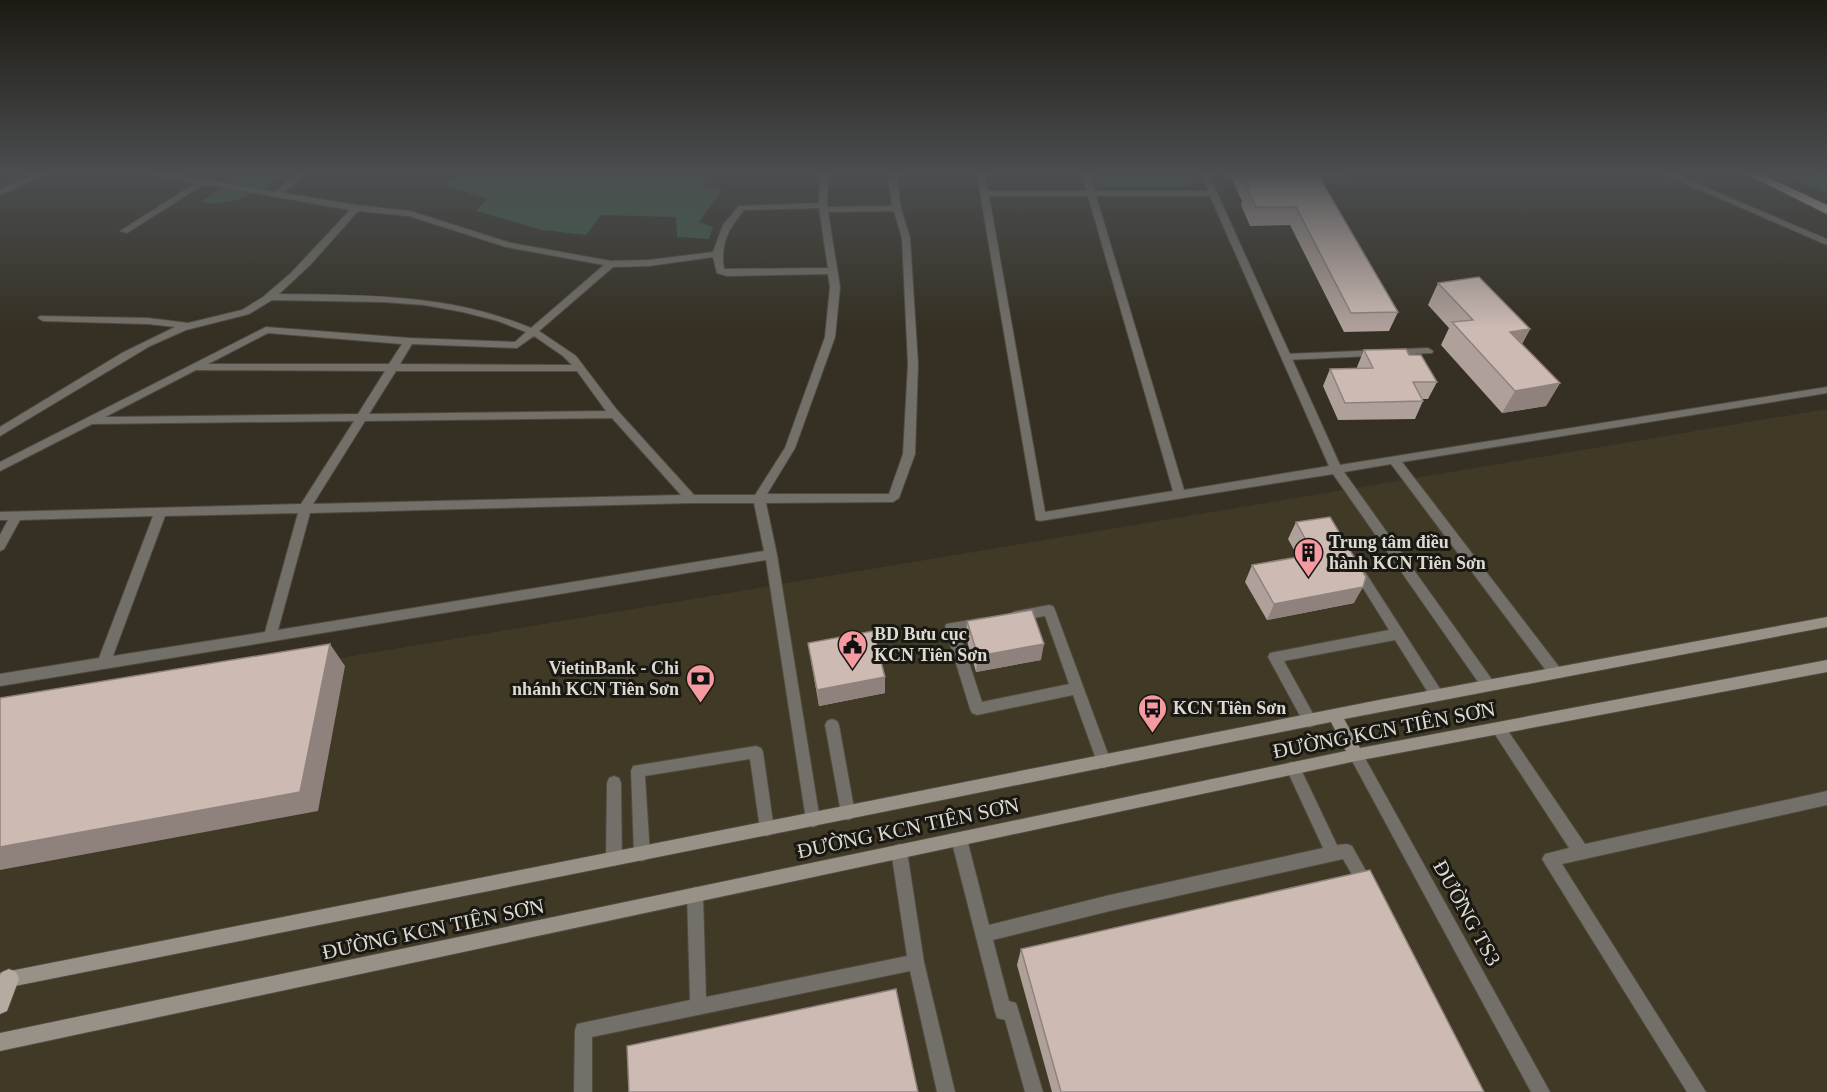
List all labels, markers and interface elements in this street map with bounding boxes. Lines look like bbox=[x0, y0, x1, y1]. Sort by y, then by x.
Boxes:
place label: Trung tâm điều hành KCN Tiên Sơn bbox=[1329, 532, 1486, 573]
building icon: Trung tâm điều hành KCN Tiên Sơn bbox=[1292, 536, 1324, 578]
place label: BD Bưu cục KCN Tiên Sơn bbox=[874, 624, 987, 665]
public building icon: BD Bưu cục KCN Tiên Sơn bbox=[837, 628, 869, 670]
place label: VietinBank - Chi nhánh KCN Tiên Sơn bbox=[512, 658, 679, 699]
bank icon: VietinBank - Chi nhánh KCN Tiên Sơn bbox=[684, 662, 716, 704]
bus stop icon: KCN Tiên Sơn bbox=[1136, 692, 1168, 734]
street label: ĐƯỜNG KCN TIÊN SƠN bbox=[1271, 697, 1497, 763]
place label: KCN Tiên Sơn bbox=[1173, 698, 1286, 718]
street label: ĐƯỜNG KCN TIÊN SƠN bbox=[795, 793, 1021, 863]
street label: ĐƯỜNG TS3 bbox=[1428, 856, 1506, 970]
street label: ĐƯỜNG KCN TIÊN SƠN bbox=[320, 894, 546, 964]

